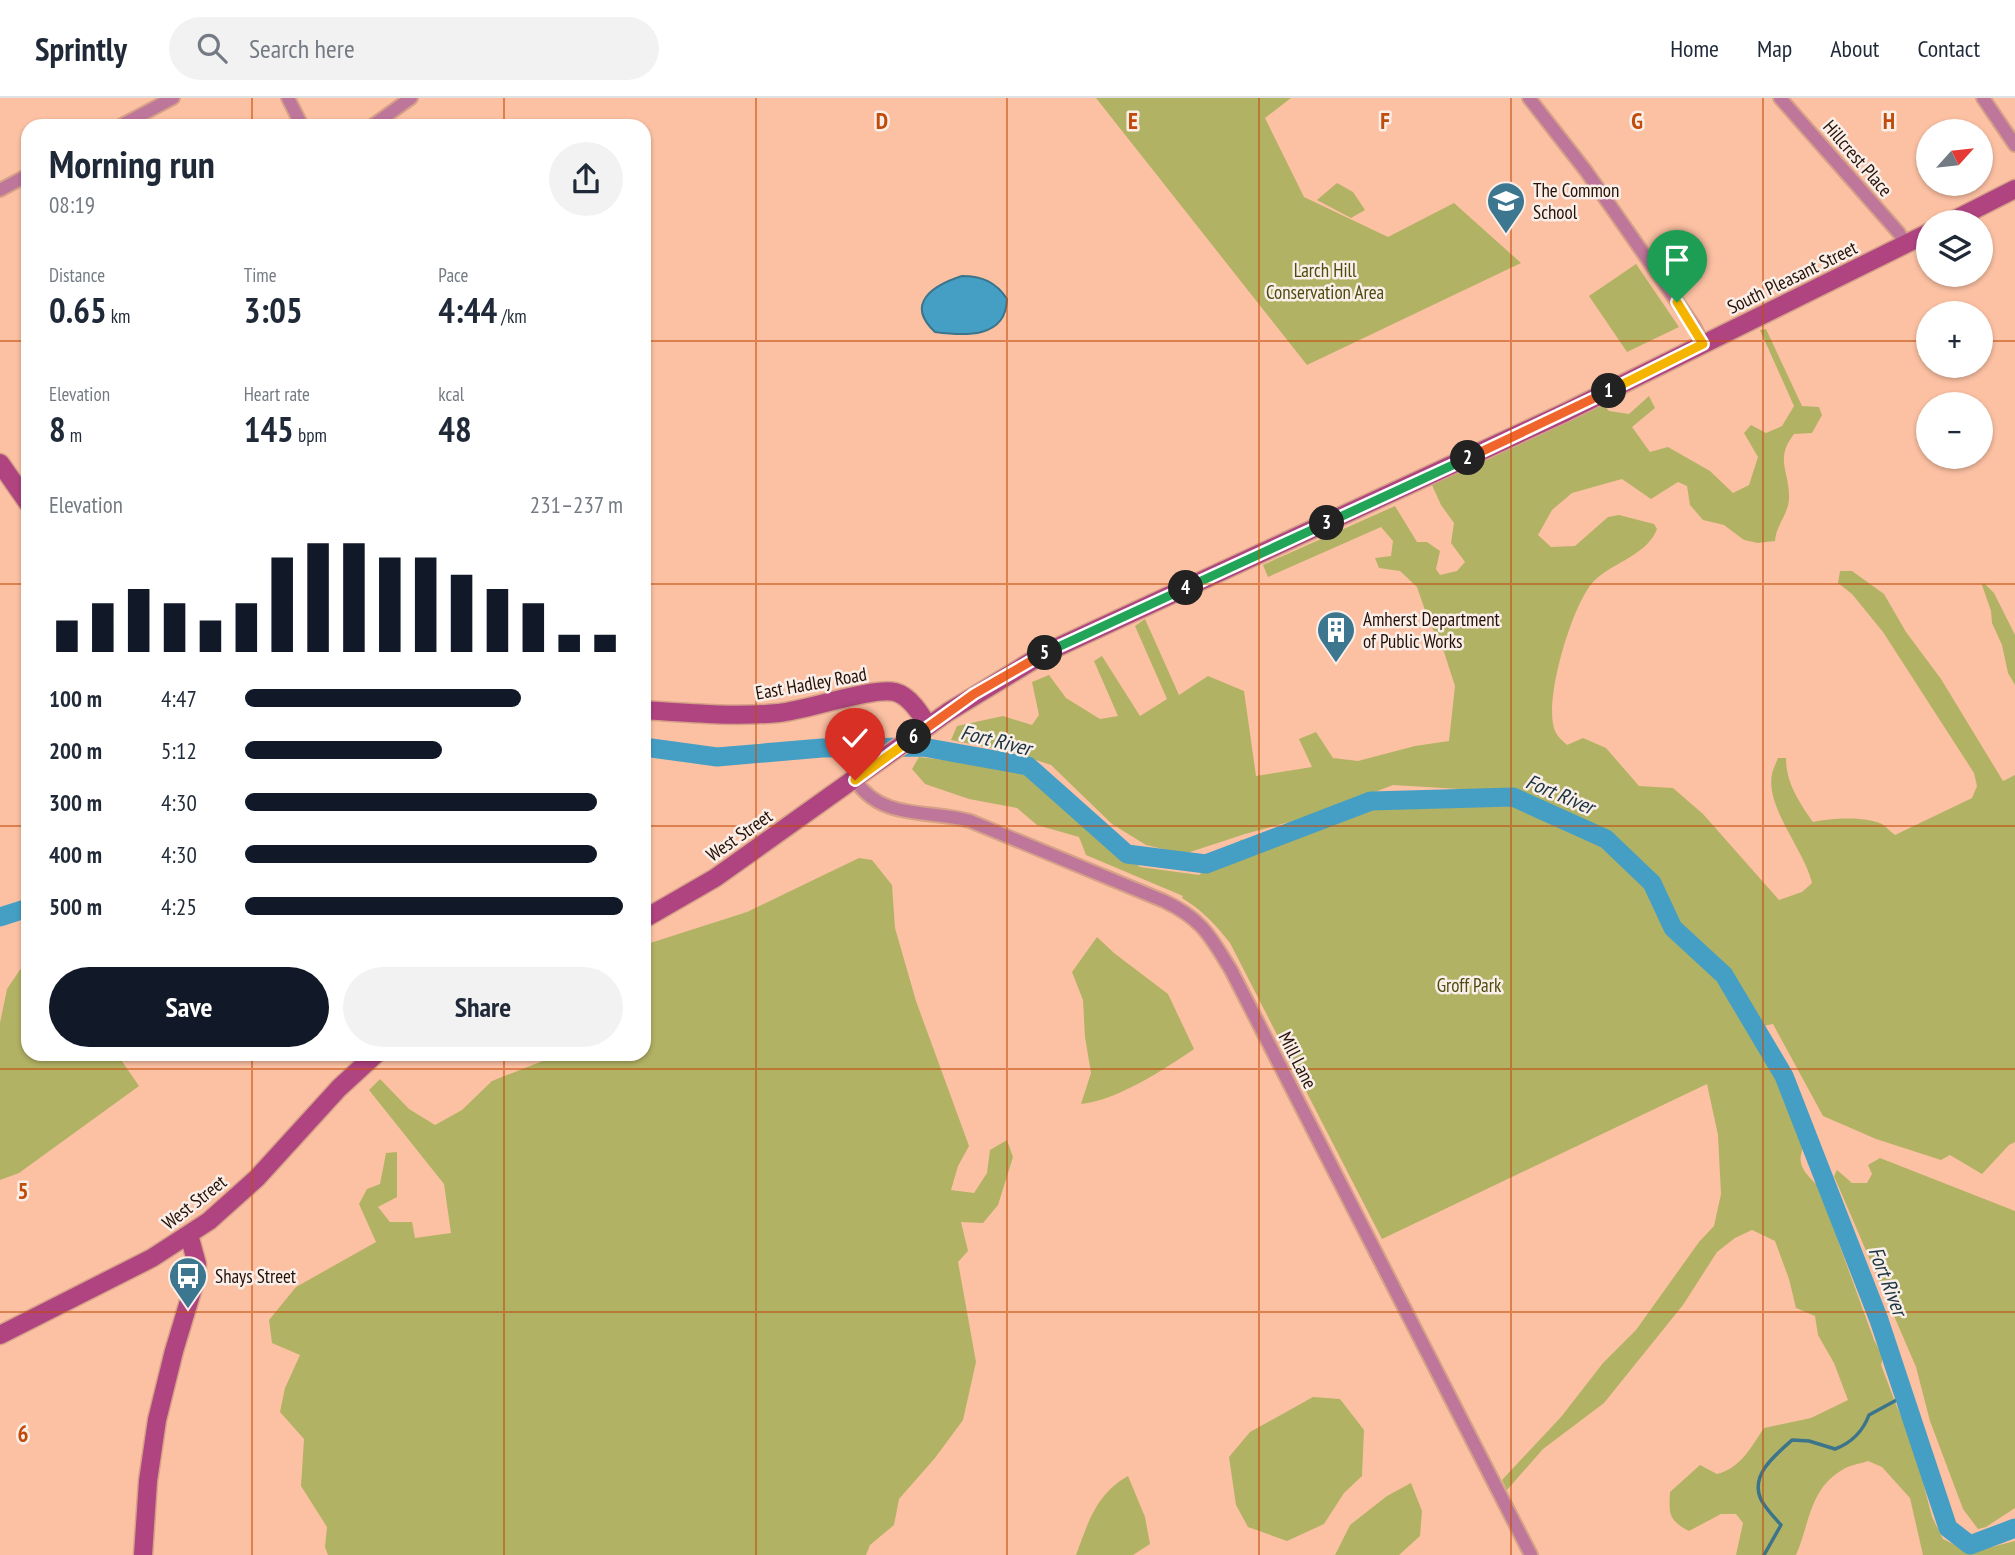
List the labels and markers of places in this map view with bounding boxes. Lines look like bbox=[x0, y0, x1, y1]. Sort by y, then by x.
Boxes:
place label: The Common School bbox=[1533, 178, 1619, 224]
school or university icon: The Common School bbox=[1485, 180, 1527, 235]
pin bbox=[1647, 230, 1707, 302]
pin: 1 bbox=[1592, 374, 1626, 408]
pin: 2 bbox=[1450, 440, 1486, 476]
pin: 3 bbox=[1310, 506, 1344, 540]
pin: 4 bbox=[1168, 570, 1204, 606]
place label: Amherst Department of Public Works bbox=[1363, 607, 1501, 653]
building icon: Amherst Department of Public Works bbox=[1315, 609, 1357, 664]
pin: 5 bbox=[1028, 636, 1062, 670]
pin bbox=[825, 708, 885, 780]
pin: 6 bbox=[897, 720, 932, 754]
bus stop icon: Shays Street bbox=[167, 1255, 209, 1310]
place label: Shays Street bbox=[215, 1264, 297, 1288]

